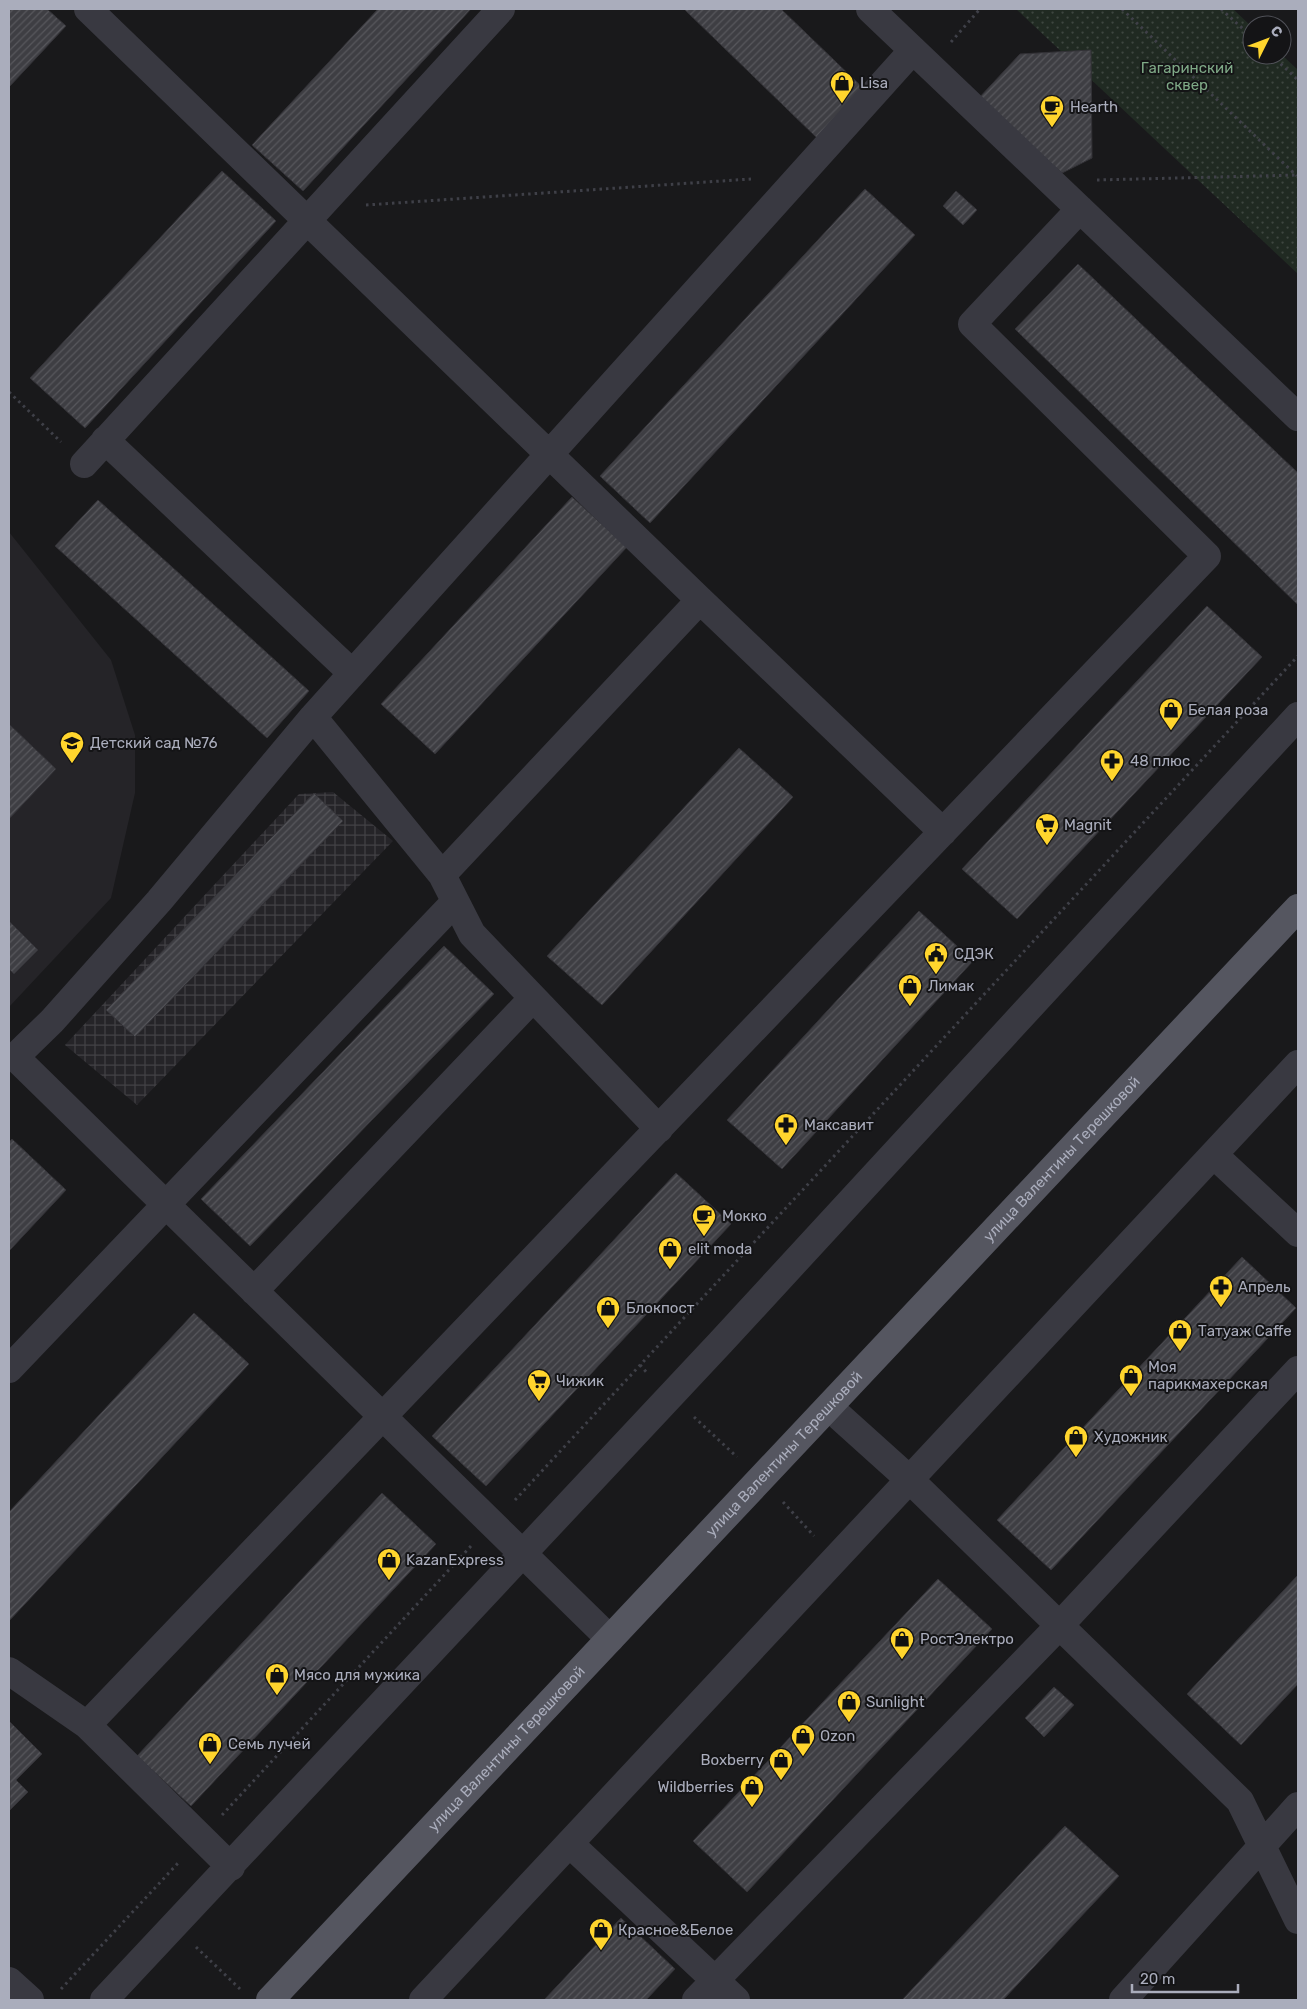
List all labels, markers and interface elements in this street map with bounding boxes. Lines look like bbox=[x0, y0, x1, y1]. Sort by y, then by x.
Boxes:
north arrow bbox=[1242, 15, 1292, 65]
text: С bbox=[1267, 22, 1286, 41]
park label: Гагаринский сквер bbox=[1141, 59, 1233, 94]
shop icon: Lisa bbox=[829, 70, 855, 104]
place label: Lisa bbox=[860, 74, 888, 92]
cafe icon: Hearth bbox=[1039, 94, 1065, 128]
place label: Hearth bbox=[1070, 98, 1118, 116]
shop icon: Белая роза bbox=[1158, 697, 1184, 731]
place label: Белая роза bbox=[1188, 701, 1268, 719]
school or university icon: Детский сад №76 bbox=[59, 730, 85, 764]
place label: Детский сад №76 bbox=[90, 734, 218, 752]
pharmacy icon: 48 плюс bbox=[1099, 748, 1125, 782]
place label: 48 плюс bbox=[1130, 752, 1190, 770]
supermarket icon: Magnit bbox=[1034, 812, 1060, 846]
place label: Magnit bbox=[1064, 816, 1112, 834]
public building icon: СДЭК bbox=[923, 941, 949, 975]
place label: СДЭК bbox=[954, 945, 994, 963]
shop icon: Лимак bbox=[897, 973, 923, 1007]
place label: Лимак bbox=[928, 977, 974, 995]
street label: улица Валентины Терешковой bbox=[980, 1073, 1144, 1245]
pharmacy icon: Максавит bbox=[773, 1112, 799, 1146]
place label: Максавит bbox=[804, 1116, 874, 1134]
cafe icon: Мокко bbox=[691, 1203, 717, 1237]
place label: Мокко bbox=[722, 1207, 767, 1225]
shop icon: elit moda bbox=[657, 1236, 683, 1270]
place label: elit moda bbox=[688, 1240, 752, 1258]
pharmacy icon: Апрель bbox=[1208, 1274, 1234, 1308]
place label: Апрель bbox=[1238, 1278, 1291, 1296]
shop icon: Блокпост bbox=[595, 1295, 621, 1329]
place label: Блокпост bbox=[626, 1299, 695, 1317]
shop icon: Татуаж Caffe bbox=[1167, 1318, 1193, 1352]
place label: Татуаж Caffe bbox=[1198, 1322, 1292, 1340]
place label: Моя парикмахерская bbox=[1148, 1358, 1268, 1393]
shop icon: Моя парикмахерская bbox=[1118, 1363, 1144, 1397]
street label: улица Валентины Терешковой bbox=[702, 1367, 866, 1540]
supermarket icon: Чижик bbox=[526, 1368, 552, 1402]
place label: Чижик bbox=[556, 1372, 604, 1390]
shop icon: Художник bbox=[1063, 1424, 1089, 1458]
place label: Художник bbox=[1094, 1428, 1168, 1446]
shop icon: KazanExpress bbox=[376, 1547, 402, 1581]
place label: KazanExpress bbox=[406, 1551, 504, 1569]
shop icon: РостЭлектро bbox=[889, 1626, 915, 1660]
place label: РостЭлектро bbox=[920, 1630, 1014, 1648]
shop icon: Мясо для мужика bbox=[264, 1662, 290, 1696]
street label: улица Валентины Терешковой bbox=[424, 1662, 589, 1835]
place label: Мясо для мужика bbox=[294, 1666, 420, 1684]
shop icon: Sunlight bbox=[836, 1689, 862, 1723]
place label: Sunlight bbox=[866, 1693, 925, 1711]
shop icon: Ozon bbox=[790, 1723, 816, 1757]
place label: Ozon bbox=[820, 1727, 855, 1745]
shop icon: Семь лучей bbox=[197, 1731, 223, 1765]
place label: Семь лучей bbox=[228, 1735, 311, 1753]
shop icon: Boxberry bbox=[768, 1747, 794, 1781]
place label: Boxberry bbox=[700, 1751, 764, 1769]
shop icon: Wildberries bbox=[739, 1774, 765, 1808]
place label: Wildberries bbox=[657, 1778, 734, 1796]
shop icon: Красное&Белое bbox=[588, 1917, 614, 1951]
place label: Красное&Белое bbox=[618, 1921, 733, 1939]
scale bar bbox=[1132, 1962, 1238, 1994]
text: 20 m bbox=[1140, 1970, 1175, 1988]

